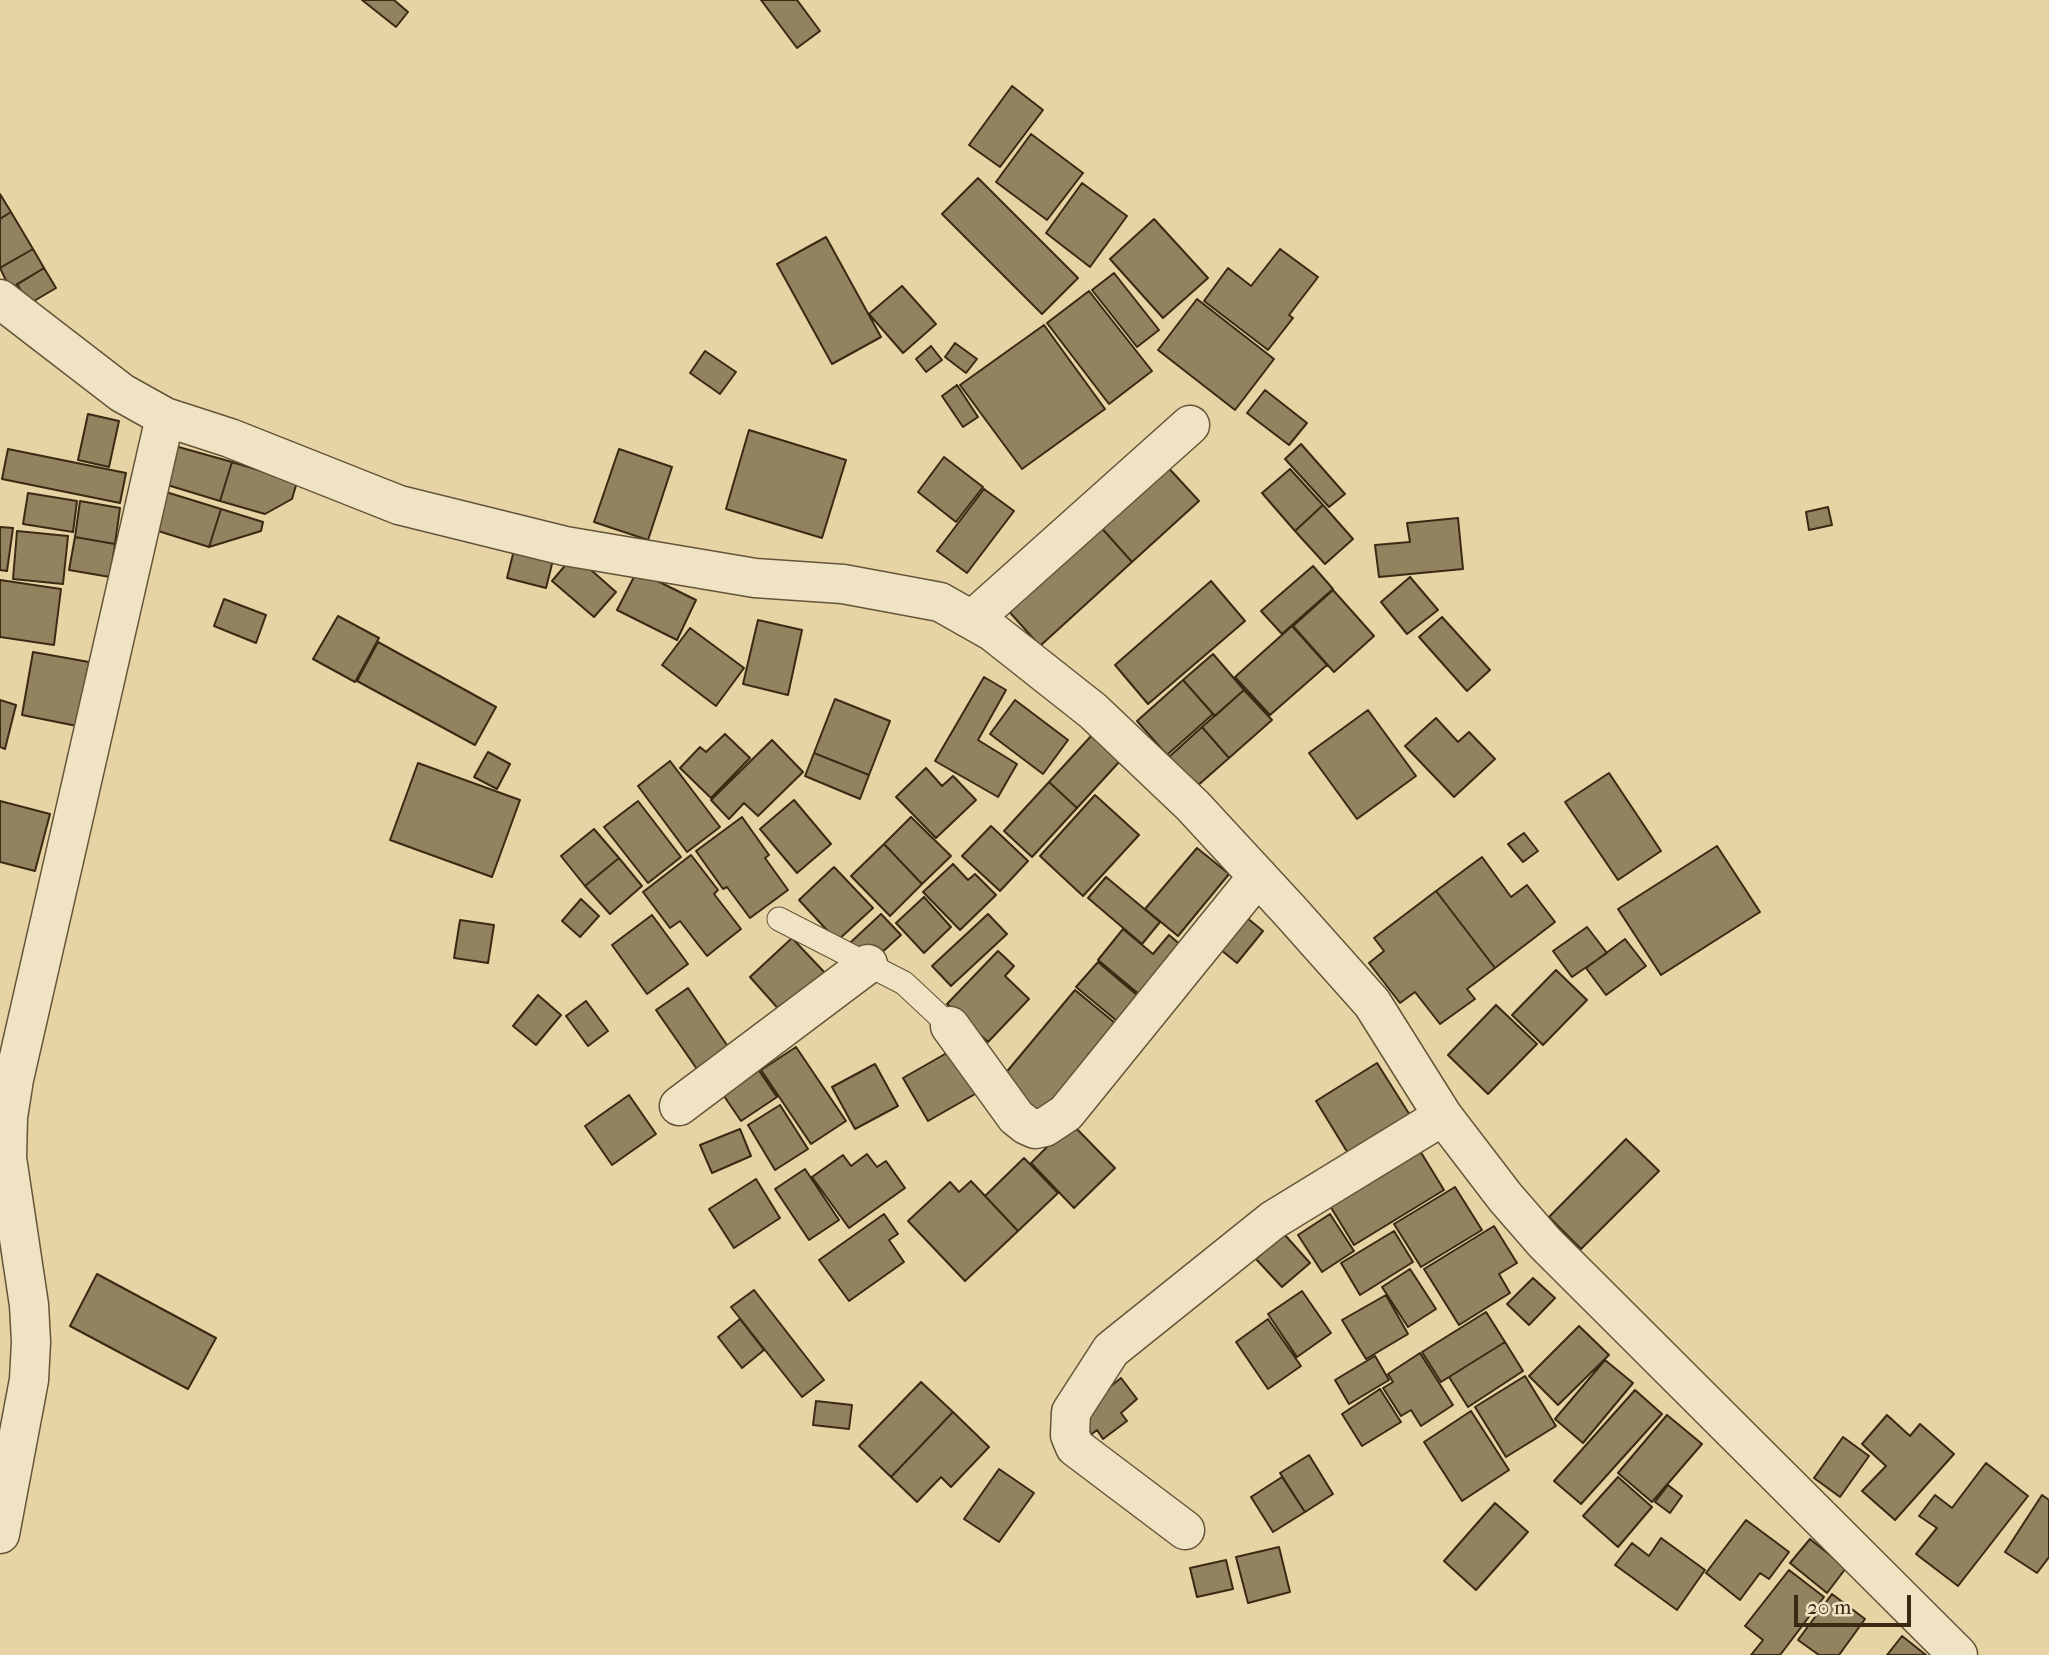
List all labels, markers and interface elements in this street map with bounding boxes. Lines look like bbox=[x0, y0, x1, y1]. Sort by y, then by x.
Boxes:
scale bar bbox=[1797, 1582, 1914, 1626]
text: 20 m bbox=[1807, 1595, 1851, 1619]

